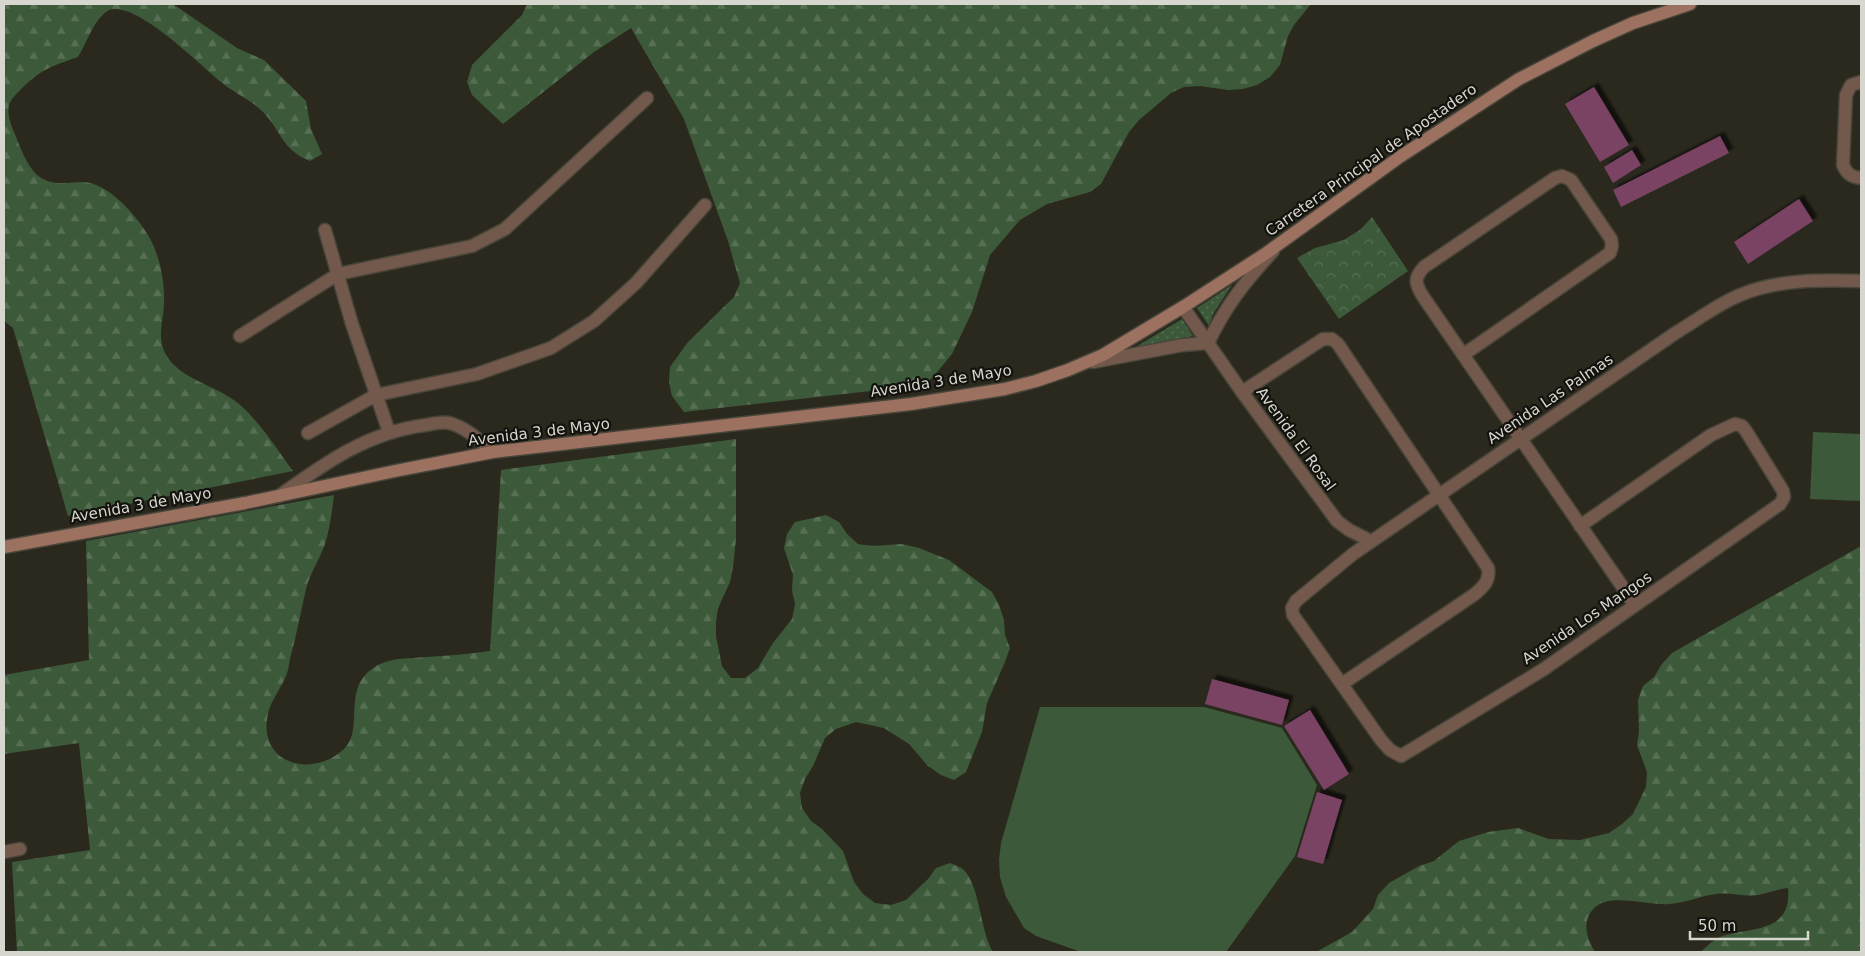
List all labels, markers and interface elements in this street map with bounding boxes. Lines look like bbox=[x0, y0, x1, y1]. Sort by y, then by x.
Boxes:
street label: Carretera Principal de Apostadero bbox=[1262, 80, 1480, 240]
street label: Avenida Las Palmas bbox=[1484, 350, 1617, 448]
street label: Avenida 3 de Mayo bbox=[869, 361, 1013, 401]
street label: Avenida El Rosal bbox=[1253, 384, 1339, 494]
street label: Avenida 3 de Mayo bbox=[467, 414, 611, 450]
street label: Avenida 3 de Mayo bbox=[69, 484, 213, 526]
street label: Avenida Los Mangos bbox=[1519, 568, 1655, 668]
scale bar bbox=[1690, 908, 1808, 940]
text: 50 m bbox=[1698, 917, 1736, 935]

